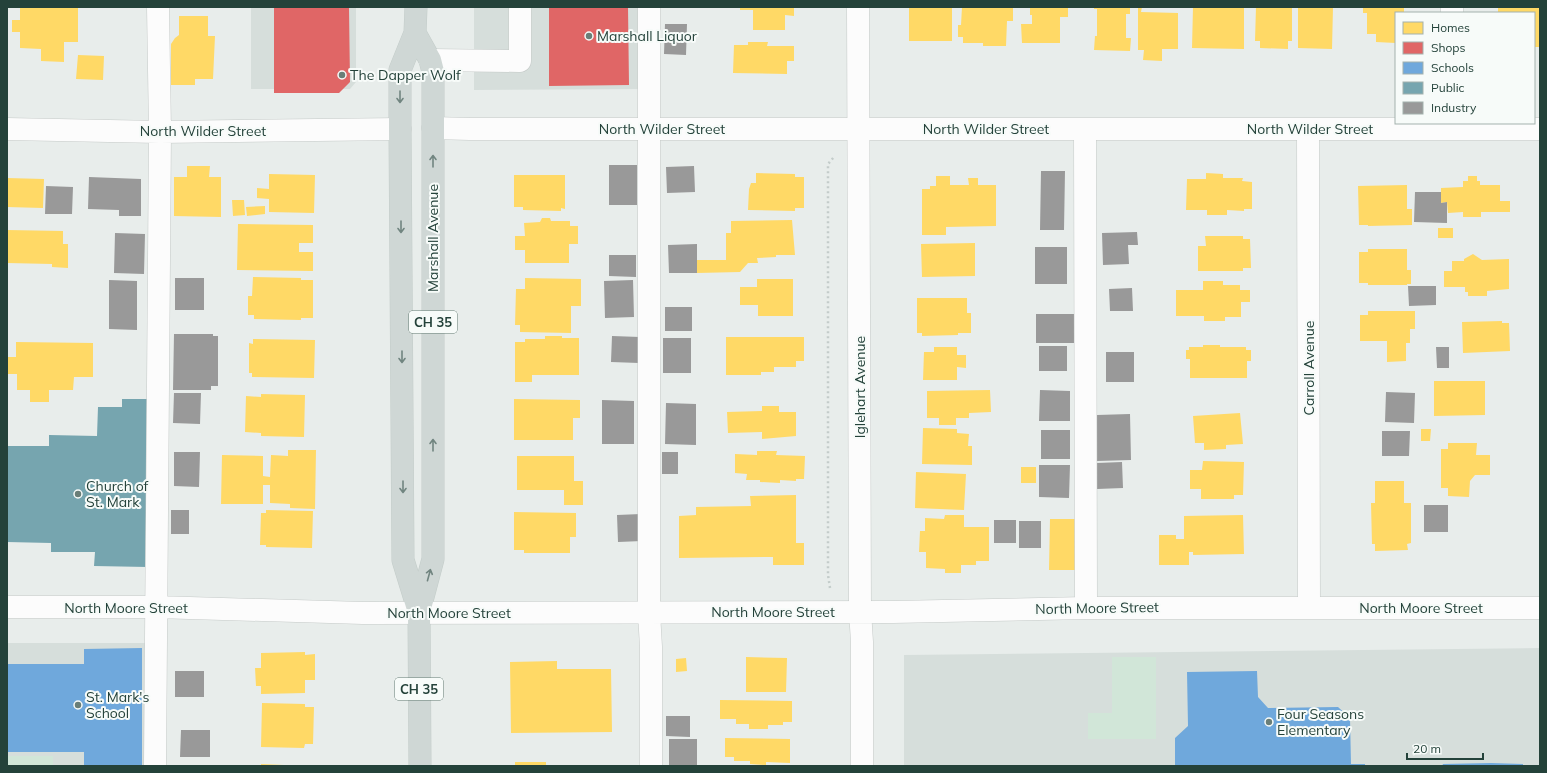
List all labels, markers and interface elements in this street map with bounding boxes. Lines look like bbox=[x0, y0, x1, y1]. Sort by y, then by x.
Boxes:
legend bbox=[1395, 12, 1535, 124]
text: Homes bbox=[1431, 20, 1470, 35]
place label: Marshall Liquor bbox=[597, 27, 698, 45]
marker: Marshall Liquor bbox=[584, 31, 594, 41]
text: Shops bbox=[1431, 40, 1466, 55]
text: Schools bbox=[1431, 60, 1474, 75]
place label: The Dapper Wolf bbox=[350, 66, 461, 84]
marker: The Dapper Wolf bbox=[337, 70, 347, 80]
text: Public bbox=[1431, 80, 1465, 95]
one-way arrow bbox=[396, 90, 404, 103]
text: Industry bbox=[1431, 100, 1477, 115]
street label: North Wilder Street bbox=[599, 120, 725, 138]
street label: North Wilder Street bbox=[923, 120, 1049, 138]
street label: North Wilder Street bbox=[1247, 120, 1373, 138]
street label: North Wilder Street bbox=[140, 122, 266, 140]
one-way arrow bbox=[429, 155, 437, 168]
street label: Marshall Avenue bbox=[424, 184, 442, 292]
one-way arrow bbox=[397, 220, 405, 233]
road number: CH 35 bbox=[409, 311, 457, 333]
street label: Carroll Avenue bbox=[1300, 321, 1318, 415]
street label: Iglehart Avenue bbox=[851, 336, 869, 438]
one-way arrow bbox=[398, 350, 406, 363]
one-way arrow bbox=[429, 439, 437, 452]
place label: Church of St. Mark bbox=[86, 477, 149, 511]
one-way arrow bbox=[399, 480, 407, 493]
marker: Church of St. Mark bbox=[73, 489, 83, 499]
one-way arrow bbox=[426, 568, 433, 581]
street label: North Moore Street bbox=[1035, 598, 1159, 618]
street label: North Moore Street bbox=[64, 599, 188, 617]
street label: North Moore Street bbox=[1359, 599, 1483, 617]
street label: North Moore Street bbox=[711, 603, 835, 621]
street label: North Moore Street bbox=[387, 604, 511, 622]
road number: CH 35 bbox=[395, 678, 443, 700]
place label: St. Mark's School bbox=[86, 688, 149, 722]
marker: St. Mark's School bbox=[73, 700, 83, 710]
place label: Four Seasons Elementary bbox=[1277, 705, 1364, 739]
marker: Four Seasons Elementary bbox=[1264, 717, 1274, 727]
scale bar bbox=[1407, 735, 1483, 761]
text: 20 m bbox=[1413, 741, 1441, 756]

